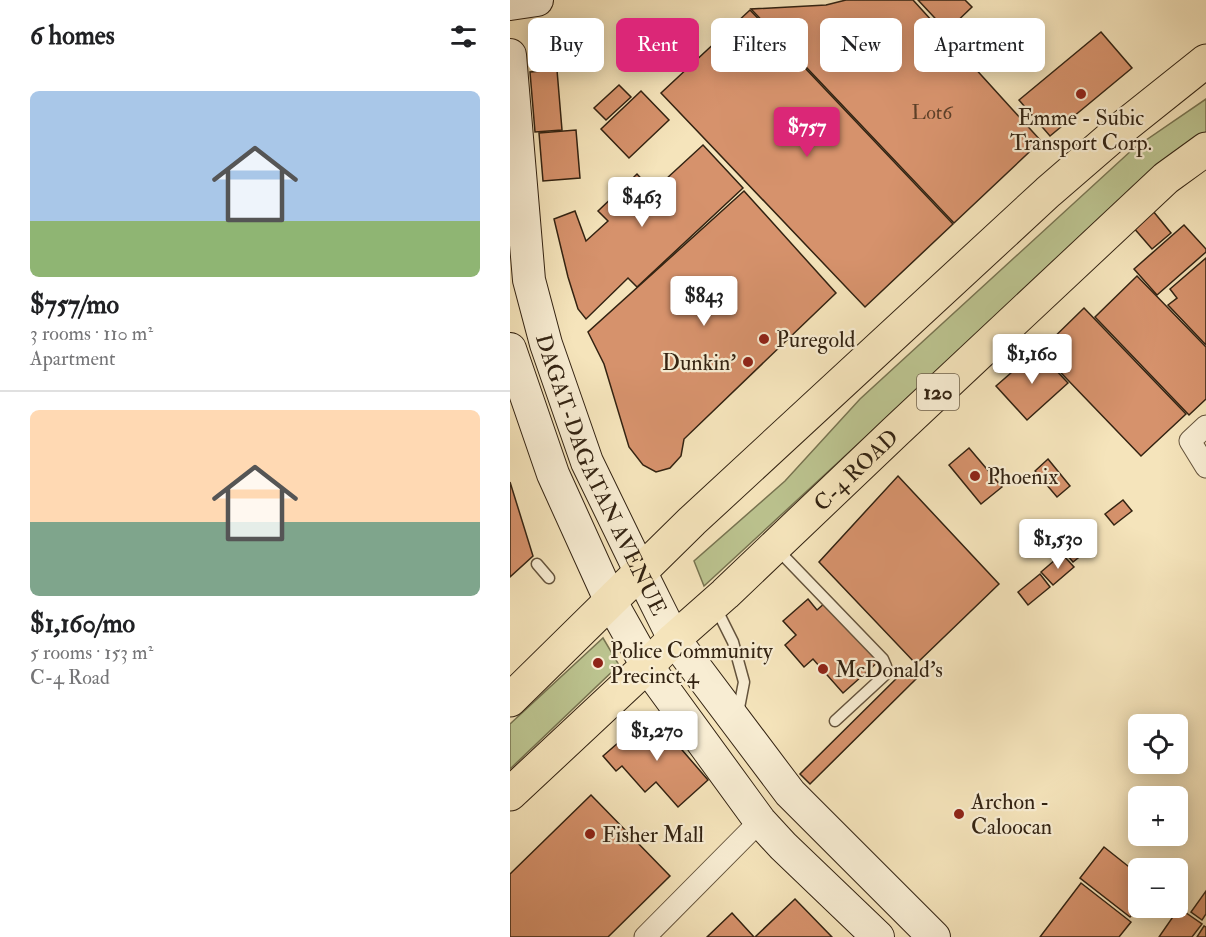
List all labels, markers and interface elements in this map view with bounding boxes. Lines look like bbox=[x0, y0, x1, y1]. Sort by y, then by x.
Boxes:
chip: Buy bbox=[528, 18, 604, 72]
chip: Rent bbox=[616, 18, 699, 72]
chip: Filters bbox=[711, 18, 808, 72]
chip: New bbox=[820, 18, 902, 72]
chip: Apartment bbox=[914, 18, 1045, 72]
text: 6 homes bbox=[30, 20, 115, 52]
icon: filters bbox=[447, 20, 480, 53]
marker: Emme - Subic Transport Corp. bbox=[1074, 87, 1088, 101]
house number: Lot6 bbox=[912, 100, 953, 125]
place label: Emme - Subic Transport Corp. bbox=[1010, 104, 1152, 158]
pin: $757 bbox=[771, 107, 843, 158]
text: $757 bbox=[788, 114, 826, 139]
icon: home bbox=[201, 130, 309, 238]
pin: $463 bbox=[606, 177, 678, 228]
text: $463 bbox=[622, 184, 662, 209]
pin: $843 bbox=[668, 276, 740, 327]
text: $843 bbox=[684, 283, 724, 308]
text: $757/mo bbox=[30, 289, 119, 321]
text: 3 rooms · 110 m² bbox=[30, 321, 153, 346]
place label: Puregold bbox=[776, 326, 855, 354]
street label: DAGAT-DAGATAN AVENUE bbox=[529, 331, 673, 621]
marker: Puregold bbox=[757, 332, 771, 346]
pin: $1,160 bbox=[983, 334, 1081, 385]
text: $1,160 bbox=[1007, 341, 1057, 366]
text: Apartment bbox=[30, 346, 115, 371]
place label: Dunkin' bbox=[662, 349, 736, 377]
marker: Dunkin' bbox=[741, 355, 755, 369]
road number: 120 bbox=[917, 374, 959, 410]
street label: C-4 ROAD bbox=[808, 423, 905, 517]
icon: home bbox=[201, 449, 309, 557]
place label: Phoenix bbox=[987, 463, 1058, 491]
marker: Phoenix bbox=[968, 469, 982, 483]
pin: $1,530 bbox=[1009, 519, 1107, 570]
text: $1,530 bbox=[1033, 526, 1083, 551]
text: $1,160/mo bbox=[30, 608, 135, 640]
place label: Police Community Precinct 4 bbox=[610, 637, 773, 690]
text: 5 rooms · 153 m² bbox=[30, 640, 153, 665]
marker: Police Community Precinct 4 bbox=[591, 656, 605, 670]
place label: McDonald's bbox=[835, 656, 943, 684]
marker: McDonald's bbox=[816, 662, 830, 676]
text: C-4 Road bbox=[30, 665, 110, 690]
pin: $1,270 bbox=[608, 711, 706, 762]
map controls bbox=[1128, 714, 1188, 918]
button: locate bbox=[1128, 714, 1188, 774]
text: $1,270 bbox=[631, 718, 683, 743]
button: + bbox=[1128, 786, 1188, 846]
place label: Archon - Caloocan bbox=[970, 788, 1052, 841]
marker: Archon - Caloocan bbox=[952, 807, 966, 821]
place label: Fisher Mall bbox=[602, 821, 704, 849]
marker: Fisher Mall bbox=[583, 827, 597, 841]
button: − bbox=[1128, 858, 1188, 918]

